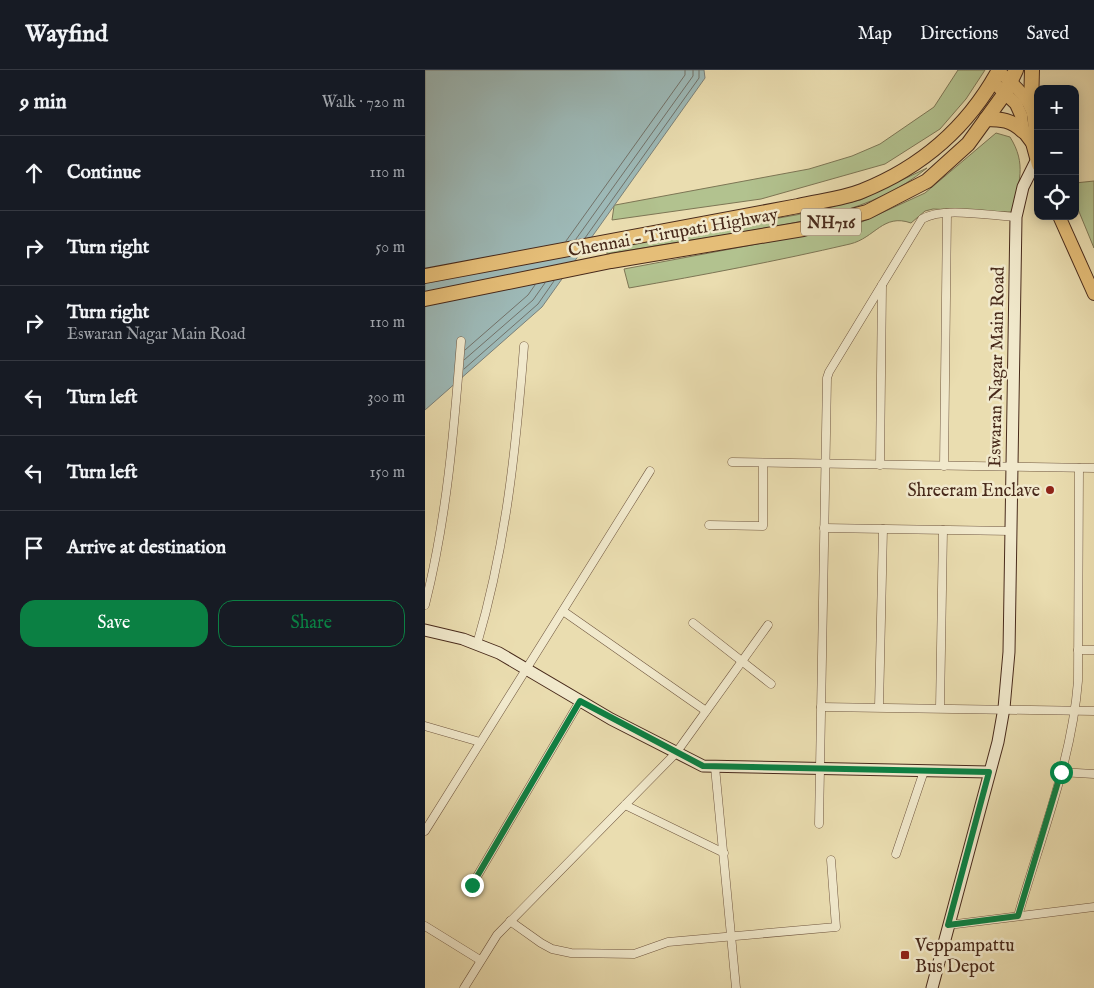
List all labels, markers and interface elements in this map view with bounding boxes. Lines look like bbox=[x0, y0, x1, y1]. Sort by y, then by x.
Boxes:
text: Wayfind bbox=[25, 19, 108, 50]
text: Map bbox=[858, 23, 892, 46]
text: Directions bbox=[920, 23, 998, 46]
text: Saved bbox=[1026, 23, 1069, 46]
map controls bbox=[1034, 85, 1079, 220]
button: + bbox=[1034, 85, 1079, 130]
text: 9 min bbox=[20, 89, 67, 116]
text: Walk · 720 m bbox=[322, 93, 405, 113]
button: − bbox=[1034, 130, 1079, 175]
icon: ahead bbox=[20, 159, 48, 187]
text: Continue bbox=[67, 161, 141, 185]
text: 110 m bbox=[369, 163, 405, 183]
button: locate bbox=[1034, 175, 1079, 220]
street label: Chennai - Tirupati Highway bbox=[567, 204, 780, 263]
road number: NH716 bbox=[801, 208, 861, 236]
icon: right bbox=[20, 234, 48, 262]
text: Turn right bbox=[67, 236, 149, 260]
text: 50 m bbox=[376, 238, 405, 258]
street label: Eswaran Nagar Main Road bbox=[984, 266, 1011, 468]
text: Turn right bbox=[67, 301, 149, 325]
icon: right bbox=[20, 309, 48, 337]
text: 110 m bbox=[369, 313, 405, 333]
text: Eswaran Nagar Main Road bbox=[67, 325, 246, 345]
icon: left bbox=[20, 384, 48, 412]
text: Turn left bbox=[67, 386, 138, 410]
text: 300 m bbox=[367, 388, 405, 408]
icon: left bbox=[20, 459, 48, 487]
text: Turn left bbox=[67, 461, 138, 485]
text: 150 m bbox=[370, 463, 405, 483]
place label: Shreeram Enclave bbox=[907, 480, 1040, 503]
marker: Shreeram Enclave bbox=[1044, 484, 1056, 496]
icon: arrive bbox=[20, 534, 48, 562]
text: Arrive at destination bbox=[67, 536, 226, 560]
button: Save bbox=[20, 600, 208, 647]
button: Share bbox=[218, 600, 405, 647]
route start bbox=[1050, 761, 1073, 784]
route end bbox=[461, 874, 484, 897]
place label: Veppampattu Bus Depot bbox=[914, 935, 1015, 979]
marker: Veppampattu Bus Depot bbox=[899, 949, 911, 961]

